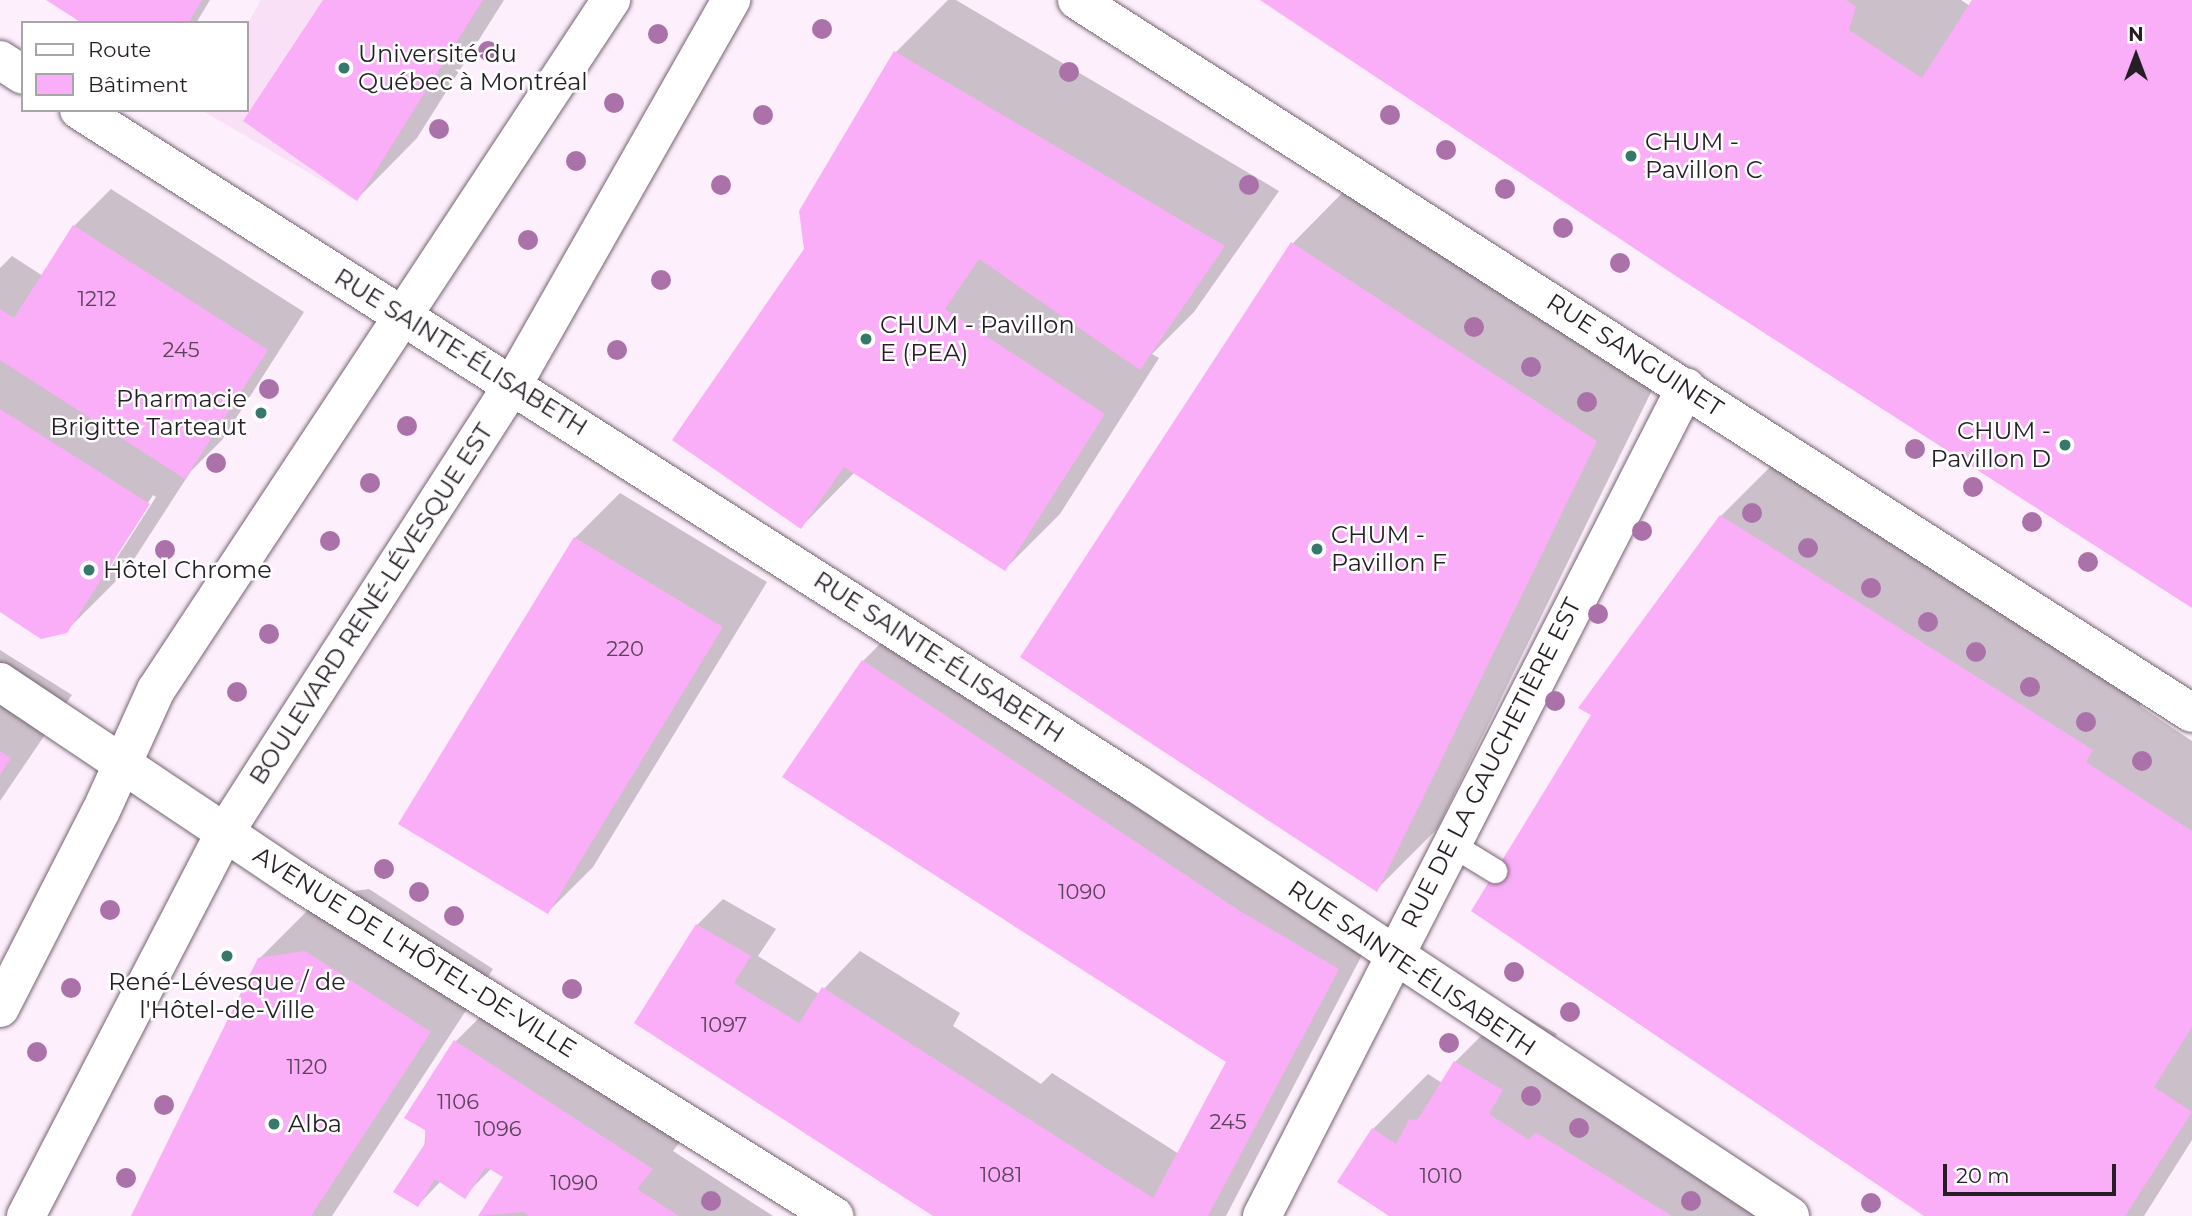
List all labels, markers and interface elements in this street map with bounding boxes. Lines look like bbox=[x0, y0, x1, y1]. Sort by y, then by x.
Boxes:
legend bbox=[21, 21, 248, 112]
north arrow bbox=[2101, 21, 2171, 91]
text: N bbox=[2128, 23, 2144, 46]
text: Route bbox=[88, 37, 151, 62]
place label: Université du Québec à Montréal bbox=[358, 40, 588, 96]
marker: Université du Québec à Montréal bbox=[336, 60, 352, 76]
text: Bâtiment bbox=[88, 72, 188, 97]
place label: CHUM - Pavillon C bbox=[1645, 128, 1763, 184]
marker: CHUM - Pavillon C bbox=[1623, 148, 1639, 164]
street label: RUE SAINTE-ÉLISABETH bbox=[329, 262, 593, 442]
house number: 1212 bbox=[77, 286, 117, 312]
street label: RUE SANGUINET bbox=[1541, 287, 1729, 423]
place label: CHUM - Pavillon E (PEA) bbox=[880, 311, 1075, 367]
marker: CHUM - Pavillon E (PEA) bbox=[858, 331, 874, 347]
house number: 245 bbox=[162, 337, 200, 363]
place label: Pharmacie Brigitte Tarteaut bbox=[50, 385, 247, 441]
marker: Pharmacie Brigitte Tarteaut bbox=[253, 405, 269, 421]
place label: CHUM - Pavillon D bbox=[1930, 417, 2051, 473]
street label: BOULEVARD RENÉ-LÉVESQUE EST bbox=[243, 418, 499, 790]
marker: CHUM - Pavillon D bbox=[2057, 437, 2073, 453]
place label: CHUM - Pavillon F bbox=[1331, 521, 1447, 577]
marker: CHUM - Pavillon F bbox=[1309, 541, 1325, 557]
place label: Hôtel Chrome bbox=[103, 556, 272, 584]
marker: Hôtel Chrome bbox=[81, 562, 97, 578]
street label: RUE SAINTE-ÉLISABETH bbox=[808, 565, 1070, 749]
street label: RUE DE LA GAUCHETIÈRE EST bbox=[1395, 593, 1587, 933]
house number: 220 bbox=[606, 636, 644, 662]
street label: AVENUE DE L'HÔTEL-DE-VILLE bbox=[248, 840, 582, 1064]
street label: RUE SAINTE-ÉLISABETH bbox=[1283, 874, 1541, 1062]
house number: 1090 bbox=[1058, 879, 1106, 905]
marker: René-Lévesque / de l'Hôtel-de-Ville bbox=[219, 948, 235, 964]
place label: René-Lévesque / de l'Hôtel-de-Ville bbox=[108, 968, 346, 1024]
house number: 1097 bbox=[701, 1012, 747, 1038]
house number: 1120 bbox=[287, 1054, 327, 1080]
house number: 1106 bbox=[437, 1089, 479, 1115]
house number: 245 bbox=[1209, 1109, 1247, 1135]
place label: Alba bbox=[288, 1110, 342, 1138]
marker: Alba bbox=[266, 1116, 282, 1132]
house number: 1096 bbox=[474, 1116, 522, 1142]
scale bar bbox=[1947, 1150, 2120, 1194]
house number: 1081 bbox=[980, 1162, 1022, 1188]
house number: 1010 bbox=[1420, 1163, 1462, 1189]
text: 20 m bbox=[1956, 1163, 2010, 1188]
house number: 1090 bbox=[550, 1170, 598, 1196]

